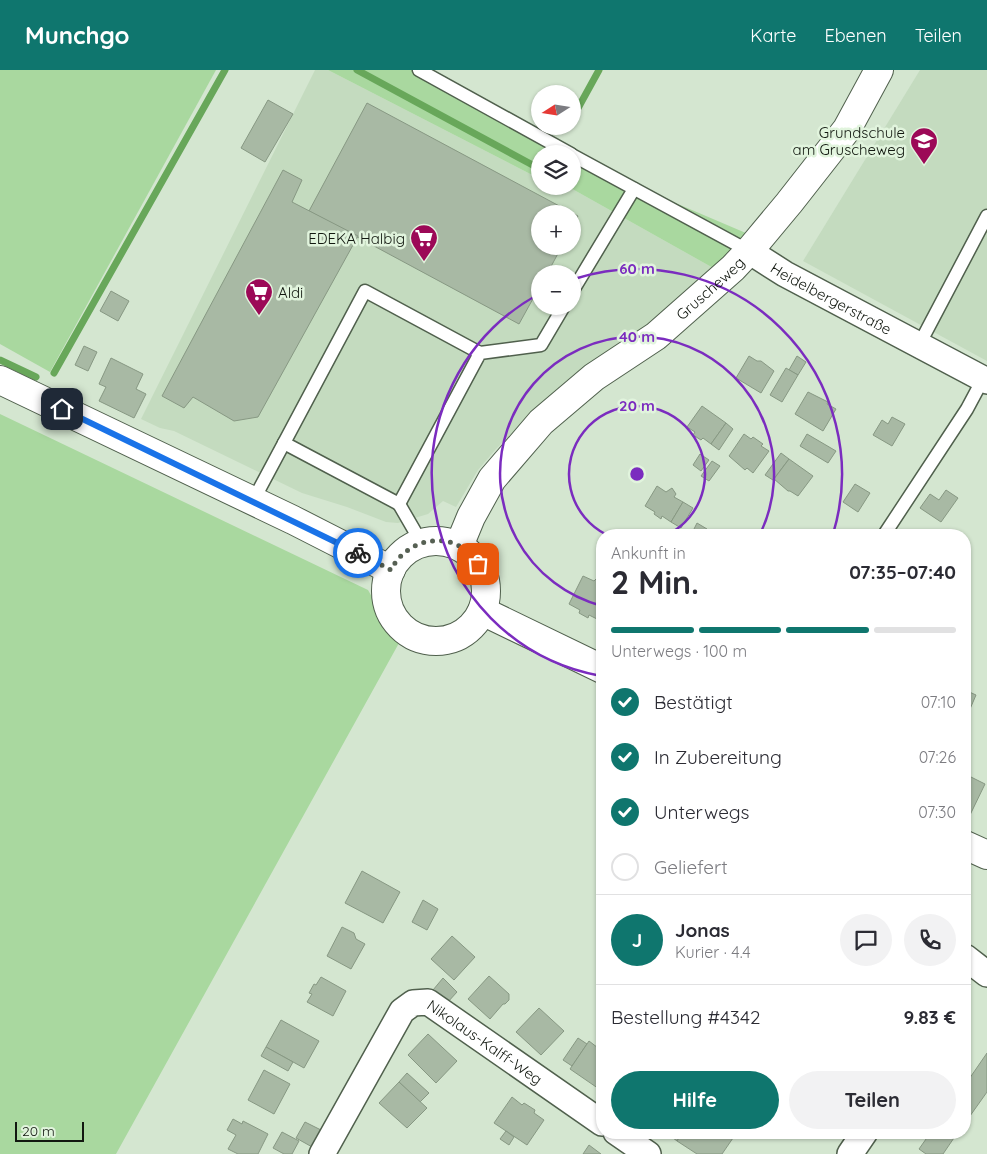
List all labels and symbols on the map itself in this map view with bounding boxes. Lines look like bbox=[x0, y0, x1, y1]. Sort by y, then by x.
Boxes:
north arrow bbox=[531, 85, 581, 135]
place label: Grundschule am Gruscheweg bbox=[793, 123, 905, 159]
school or university icon: Grundschule am Gruscheweg bbox=[909, 126, 939, 165]
supermarket icon: EDEKA Halbig bbox=[409, 223, 439, 262]
place label: EDEKA Halbig bbox=[308, 229, 405, 248]
street label: Gruscheweg bbox=[672, 253, 748, 324]
street label: Heidelbergerstraße bbox=[767, 258, 895, 338]
text: 60 m bbox=[619, 259, 655, 278]
supermarket icon: Aldi bbox=[244, 277, 274, 316]
place label: Aldi bbox=[278, 283, 303, 302]
text: 40 m bbox=[619, 327, 655, 346]
pin bbox=[41, 388, 83, 430]
text: 20 m bbox=[619, 396, 655, 415]
centre of rings bbox=[628, 465, 646, 483]
courier bbox=[333, 528, 383, 578]
pin bbox=[457, 543, 499, 585]
street label: Nikolaus-Kalff-Weg bbox=[424, 995, 546, 1088]
scale bar bbox=[15, 1119, 84, 1142]

